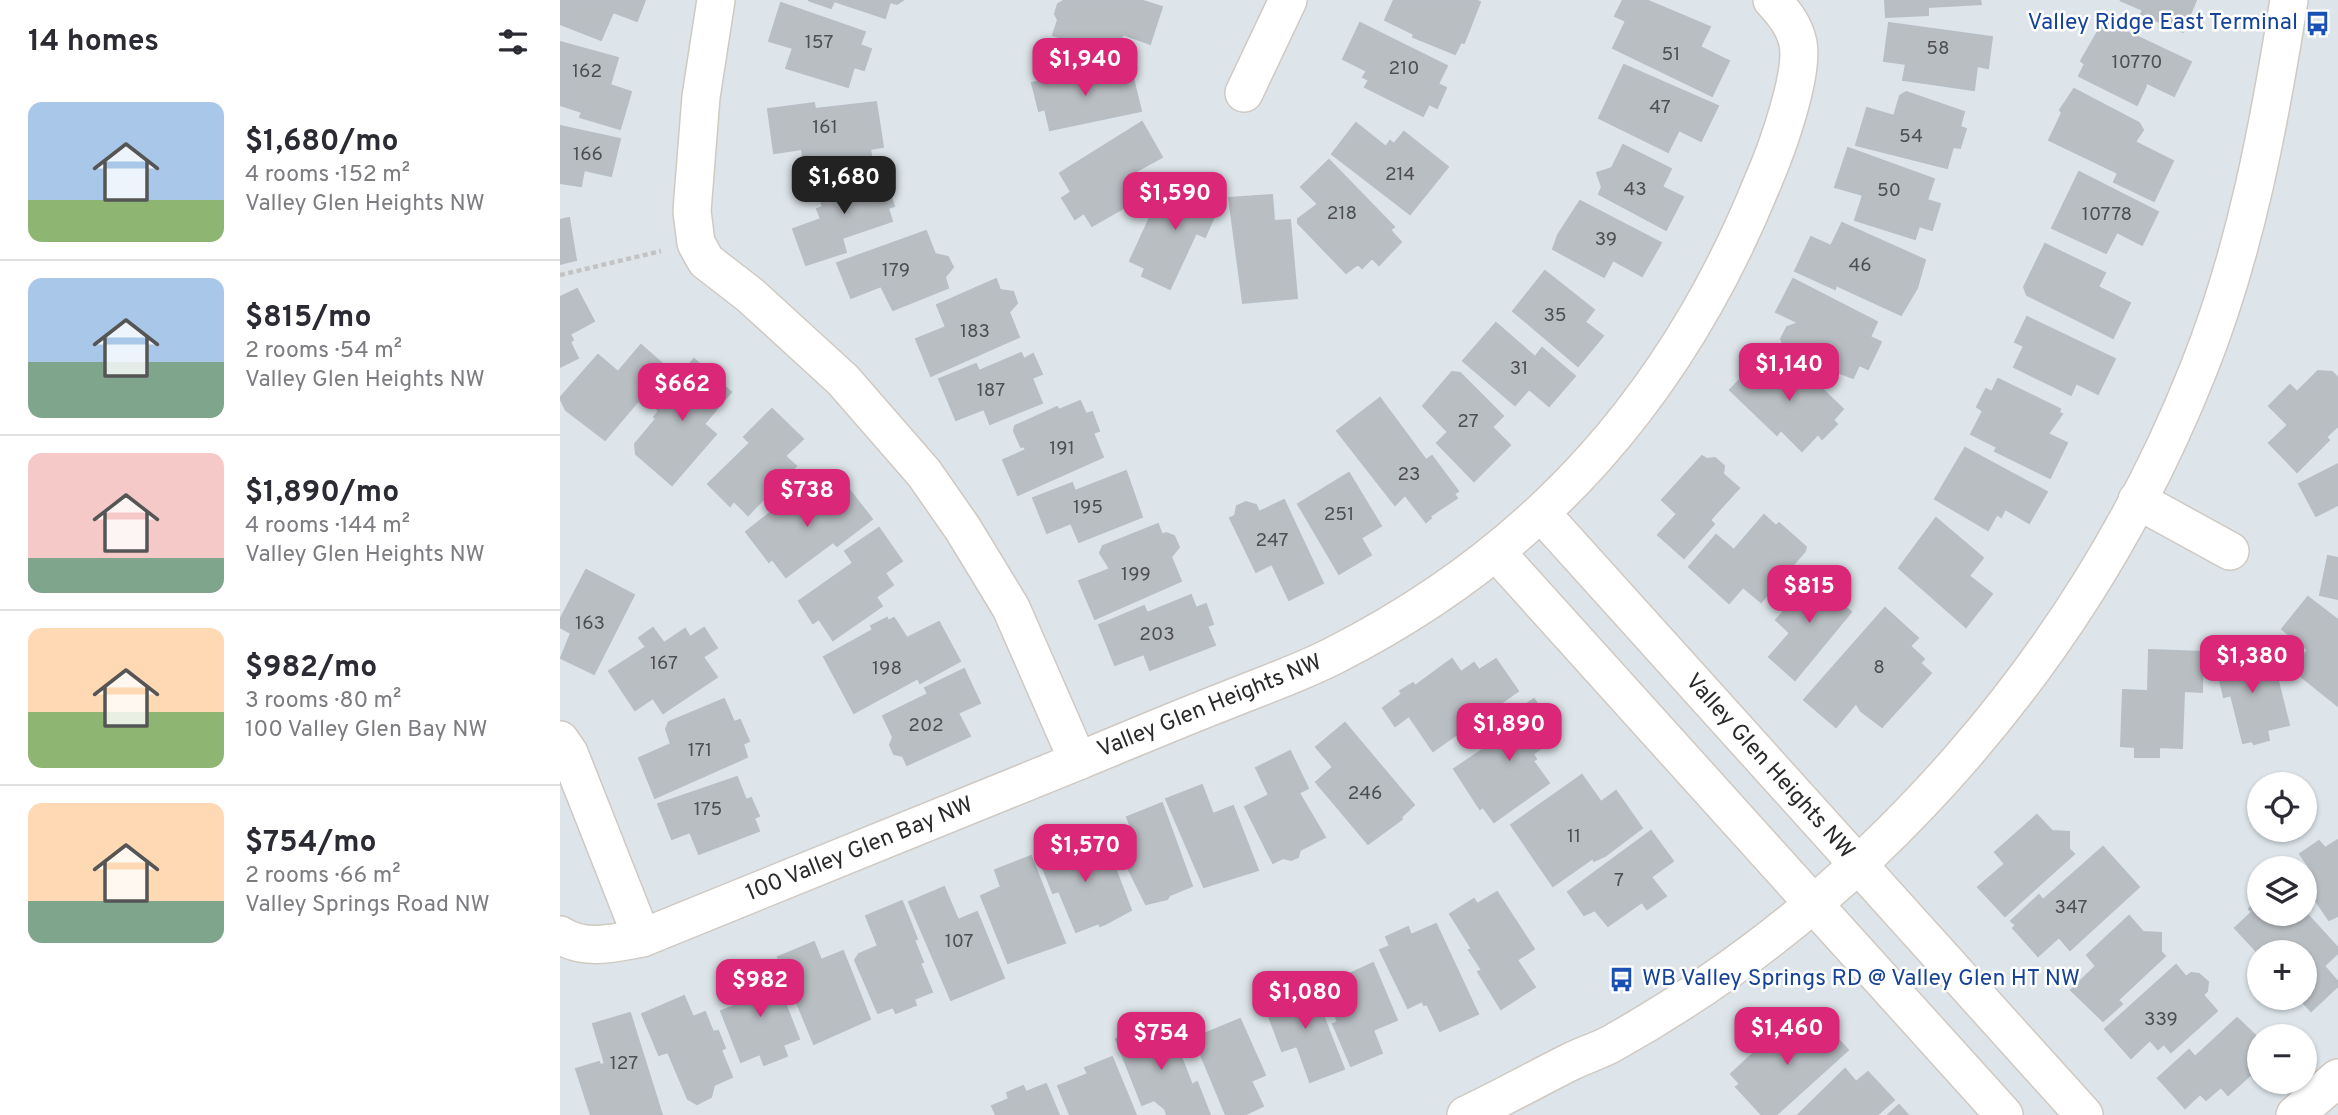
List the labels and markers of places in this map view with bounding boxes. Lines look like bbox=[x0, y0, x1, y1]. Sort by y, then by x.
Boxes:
place label: Valley Ridge East Terminal bbox=[2028, 9, 2298, 38]
bus stop icon: Valley Ridge East Terminal bbox=[2304, 9, 2332, 37]
pin: $1,940 bbox=[1028, 38, 1142, 98]
pin: $1,680 bbox=[787, 156, 901, 216]
pin: $1,590 bbox=[1118, 173, 1232, 232]
pin: $1,140 bbox=[1732, 344, 1846, 403]
pin: $662 bbox=[641, 364, 723, 423]
pin: $738 bbox=[766, 470, 848, 529]
pin: $815 bbox=[1768, 566, 1850, 625]
pin: $1,380 bbox=[2195, 636, 2309, 695]
pin: $1,890 bbox=[1452, 704, 1566, 763]
pin: $1,570 bbox=[1028, 824, 1142, 884]
pin: $982 bbox=[719, 960, 801, 1019]
bus stop icon: WB Valley Springs RD @ Valley Glen HT NW bbox=[1608, 965, 1636, 993]
place label: WB Valley Springs RD @ Valley Glen HT NW bbox=[1642, 965, 2080, 994]
pin: $1,080 bbox=[1248, 972, 1362, 1031]
pin: $1,460 bbox=[1730, 1007, 1844, 1067]
pin: $754 bbox=[1120, 1012, 1202, 1072]

